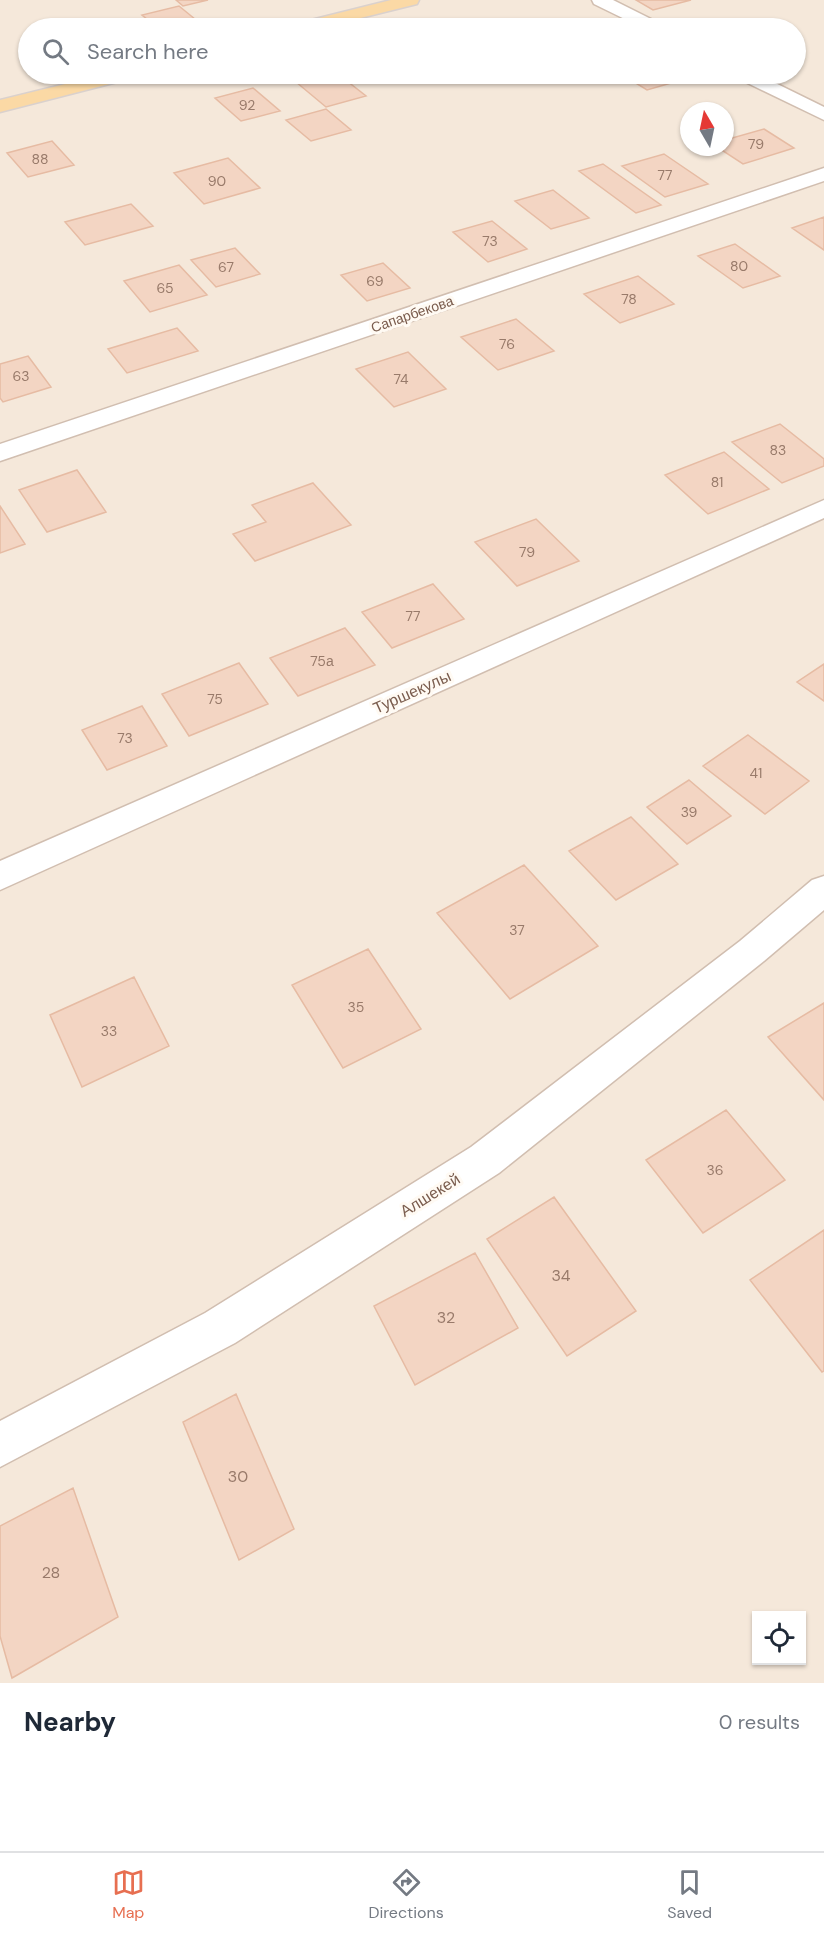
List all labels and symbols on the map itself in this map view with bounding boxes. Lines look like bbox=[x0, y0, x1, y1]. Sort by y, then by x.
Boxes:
house number: 92 bbox=[239, 96, 255, 114]
north arrow bbox=[680, 102, 734, 156]
house number: 79 bbox=[748, 135, 764, 153]
house number: 88 bbox=[31, 150, 49, 168]
house number: 77 bbox=[658, 166, 672, 184]
house number: 90 bbox=[208, 172, 226, 190]
house number: 73 bbox=[482, 232, 498, 250]
house number: 80 bbox=[730, 257, 748, 275]
house number: 67 bbox=[218, 258, 234, 276]
house number: 69 bbox=[366, 272, 384, 290]
house number: 65 bbox=[156, 279, 174, 297]
house number: 78 bbox=[621, 290, 637, 308]
street label: Сапарбекова bbox=[368, 291, 456, 337]
house number: 76 bbox=[499, 335, 515, 353]
house number: 63 bbox=[12, 367, 30, 385]
house number: 74 bbox=[393, 370, 409, 388]
house number: 83 bbox=[770, 441, 786, 459]
house number: 81 bbox=[711, 473, 723, 491]
house number: 79 bbox=[519, 543, 535, 561]
house number: 77 bbox=[406, 607, 420, 625]
house number: 75а bbox=[310, 652, 334, 670]
street label: Туршекулы bbox=[370, 666, 454, 718]
house number: 75 bbox=[207, 690, 223, 708]
house number: 73 bbox=[117, 729, 133, 747]
house number: 41 bbox=[750, 764, 762, 782]
house number: 39 bbox=[681, 803, 698, 821]
house number: 37 bbox=[509, 921, 525, 939]
house number: 35 bbox=[348, 998, 364, 1016]
house number: 33 bbox=[101, 1022, 117, 1040]
house number: 36 bbox=[706, 1161, 724, 1179]
street label: Алшекей bbox=[396, 1168, 464, 1222]
house number: 34 bbox=[551, 1265, 571, 1286]
house number: 32 bbox=[437, 1307, 455, 1328]
house number: 30 bbox=[228, 1466, 248, 1487]
house number: 28 bbox=[42, 1562, 60, 1583]

